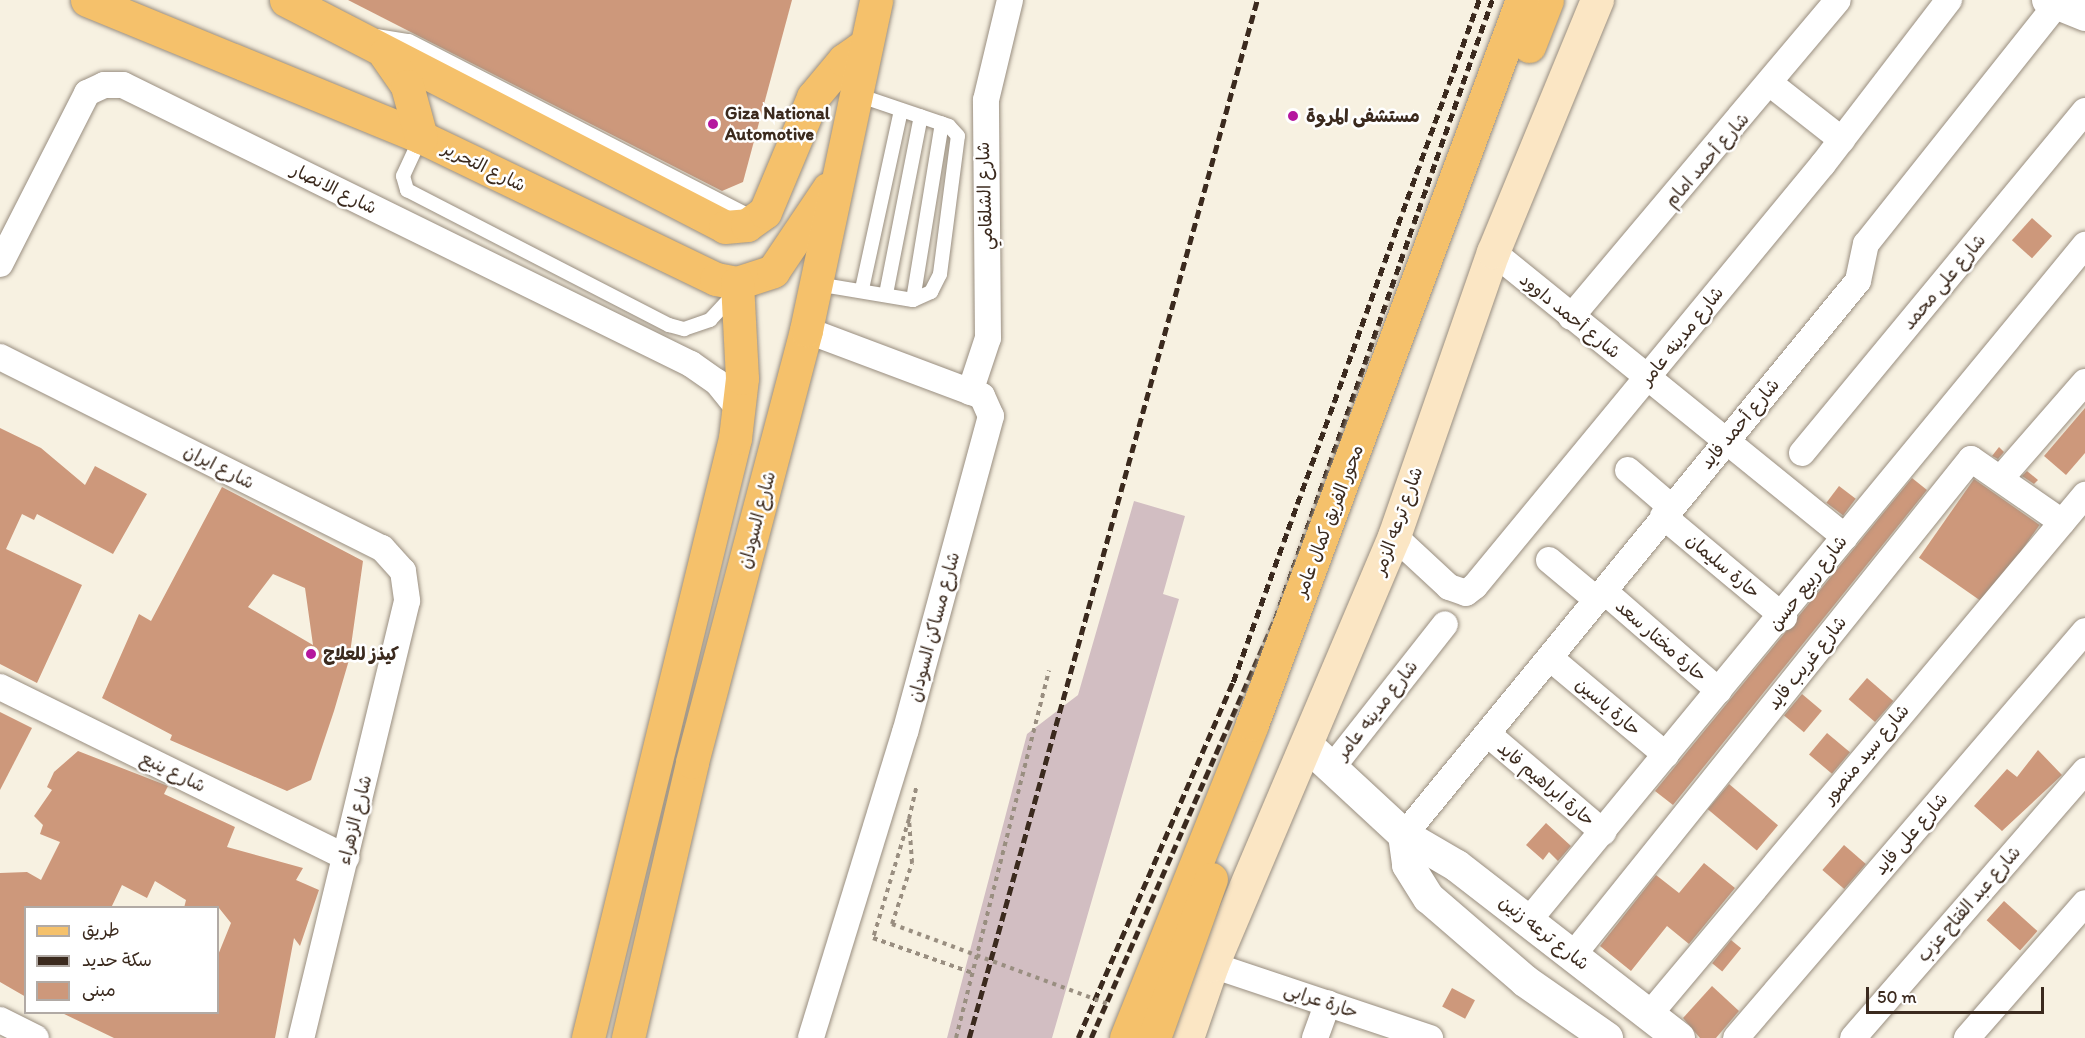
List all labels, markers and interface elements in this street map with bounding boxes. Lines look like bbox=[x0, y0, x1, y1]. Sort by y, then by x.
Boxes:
place label: Giza National Automotive bbox=[725, 103, 829, 146]
place label: مستشفى المروة bbox=[1306, 105, 1420, 127]
marker: مستشفى المروة bbox=[1284, 107, 1302, 125]
street label: شارع أحمد امام bbox=[1660, 108, 1754, 212]
marker: Giza National Automotive bbox=[706, 117, 720, 131]
street label: شارع التحرير bbox=[439, 138, 529, 196]
street label: شارع الشلقامي bbox=[972, 141, 998, 251]
street label: شارع الانصار bbox=[288, 159, 380, 219]
street label: شارع على محمد bbox=[1898, 230, 1990, 334]
street label: شارع أحمد داوود bbox=[1515, 269, 1625, 363]
street label: شارع مدينه عامر bbox=[1636, 282, 1728, 390]
street label: شارع أحمد فايد bbox=[1696, 374, 1784, 474]
street label: شارع ايران bbox=[180, 440, 258, 494]
street label: محور الفريق كمال عامر bbox=[1290, 442, 1368, 600]
street label: شارع ترعه الزمر bbox=[1368, 464, 1428, 578]
street label: شارع السودان bbox=[734, 469, 780, 571]
street label: حارة سليمان bbox=[1682, 529, 1764, 603]
street label: شارع ربيع حسن bbox=[1764, 531, 1852, 635]
street label: شارع مساكن السودان bbox=[904, 550, 964, 704]
street label: حارة مختار سعد bbox=[1611, 595, 1711, 687]
street label: شارع غريب فايد bbox=[1763, 612, 1851, 714]
place label: كيذز للعلاج bbox=[323, 643, 399, 665]
marker: كيذز للعلاج bbox=[304, 647, 318, 661]
street label: شارع مدينه عامر bbox=[1331, 656, 1423, 764]
street label: حارة ياسين bbox=[1571, 673, 1645, 741]
street label: شارع سيد منصور bbox=[1818, 700, 1914, 808]
street label: حارة ابراهيم فايد bbox=[1493, 737, 1599, 831]
street label: شارع ينبع bbox=[137, 747, 209, 797]
street label: شارع الزهراء bbox=[333, 773, 377, 867]
street label: شارع على فايد bbox=[1869, 789, 1953, 879]
street label: شارع عبد الفتاح عزب bbox=[1913, 841, 2025, 967]
street label: شارع ترعه زنين bbox=[1495, 891, 1593, 975]
legend bbox=[24, 906, 219, 1014]
text: طريق bbox=[82, 919, 120, 941]
text: سكة حديد bbox=[82, 949, 152, 971]
scale bar bbox=[1869, 975, 2048, 1013]
text: مبنى bbox=[82, 979, 116, 1001]
street label: حارة عرابى bbox=[1281, 979, 1361, 1023]
text: 50 m bbox=[1877, 986, 1917, 1008]

